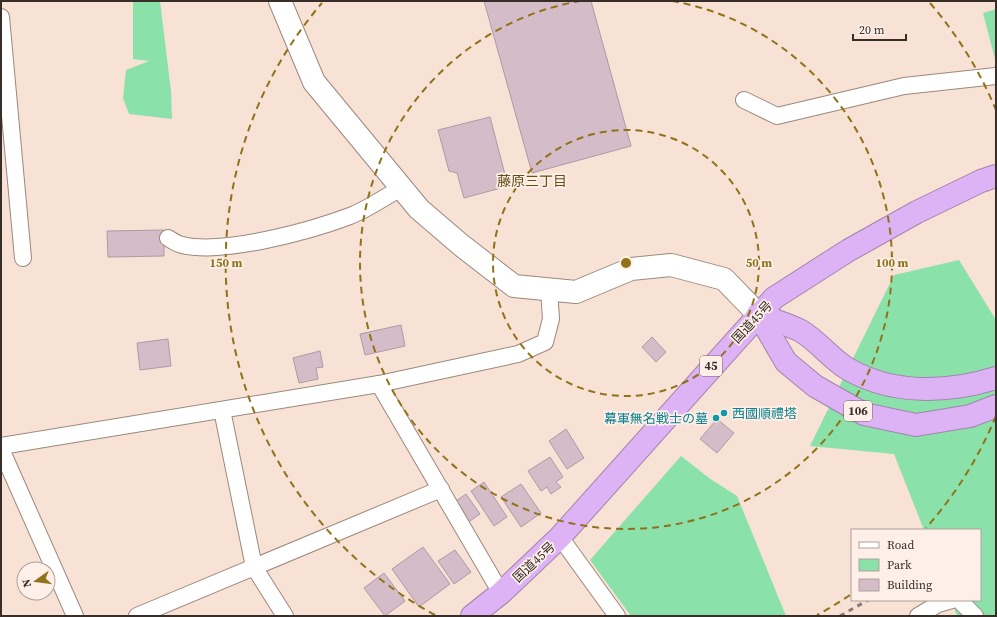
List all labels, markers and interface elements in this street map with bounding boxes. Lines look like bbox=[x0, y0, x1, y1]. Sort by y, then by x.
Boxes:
scale bar bbox=[853, 16, 906, 42]
text: 20 m bbox=[859, 22, 885, 38]
district label: 藤原三丁目 bbox=[497, 171, 567, 191]
text: 150 m bbox=[210, 255, 243, 271]
text: 50 m bbox=[746, 255, 772, 271]
text: 100 m bbox=[876, 255, 909, 271]
centre of rings bbox=[619, 256, 633, 270]
street label: 国道45号 bbox=[728, 297, 776, 347]
road number: 45 bbox=[700, 356, 722, 376]
road number: 106 bbox=[844, 401, 872, 421]
place label: 西國順禮塔 bbox=[732, 405, 797, 422]
marker: 西國順禮塔 bbox=[719, 408, 729, 418]
place label: 幕軍無名戦士の墓 bbox=[604, 410, 708, 427]
marker: 幕軍無名戦士の墓 bbox=[711, 413, 721, 423]
legend bbox=[851, 529, 981, 601]
text: Road bbox=[887, 537, 914, 553]
street label: 国道45号 bbox=[509, 538, 559, 586]
text: Park bbox=[887, 557, 912, 573]
north arrow bbox=[16, 561, 56, 601]
text: Building bbox=[887, 577, 932, 593]
text: N bbox=[19, 578, 35, 589]

